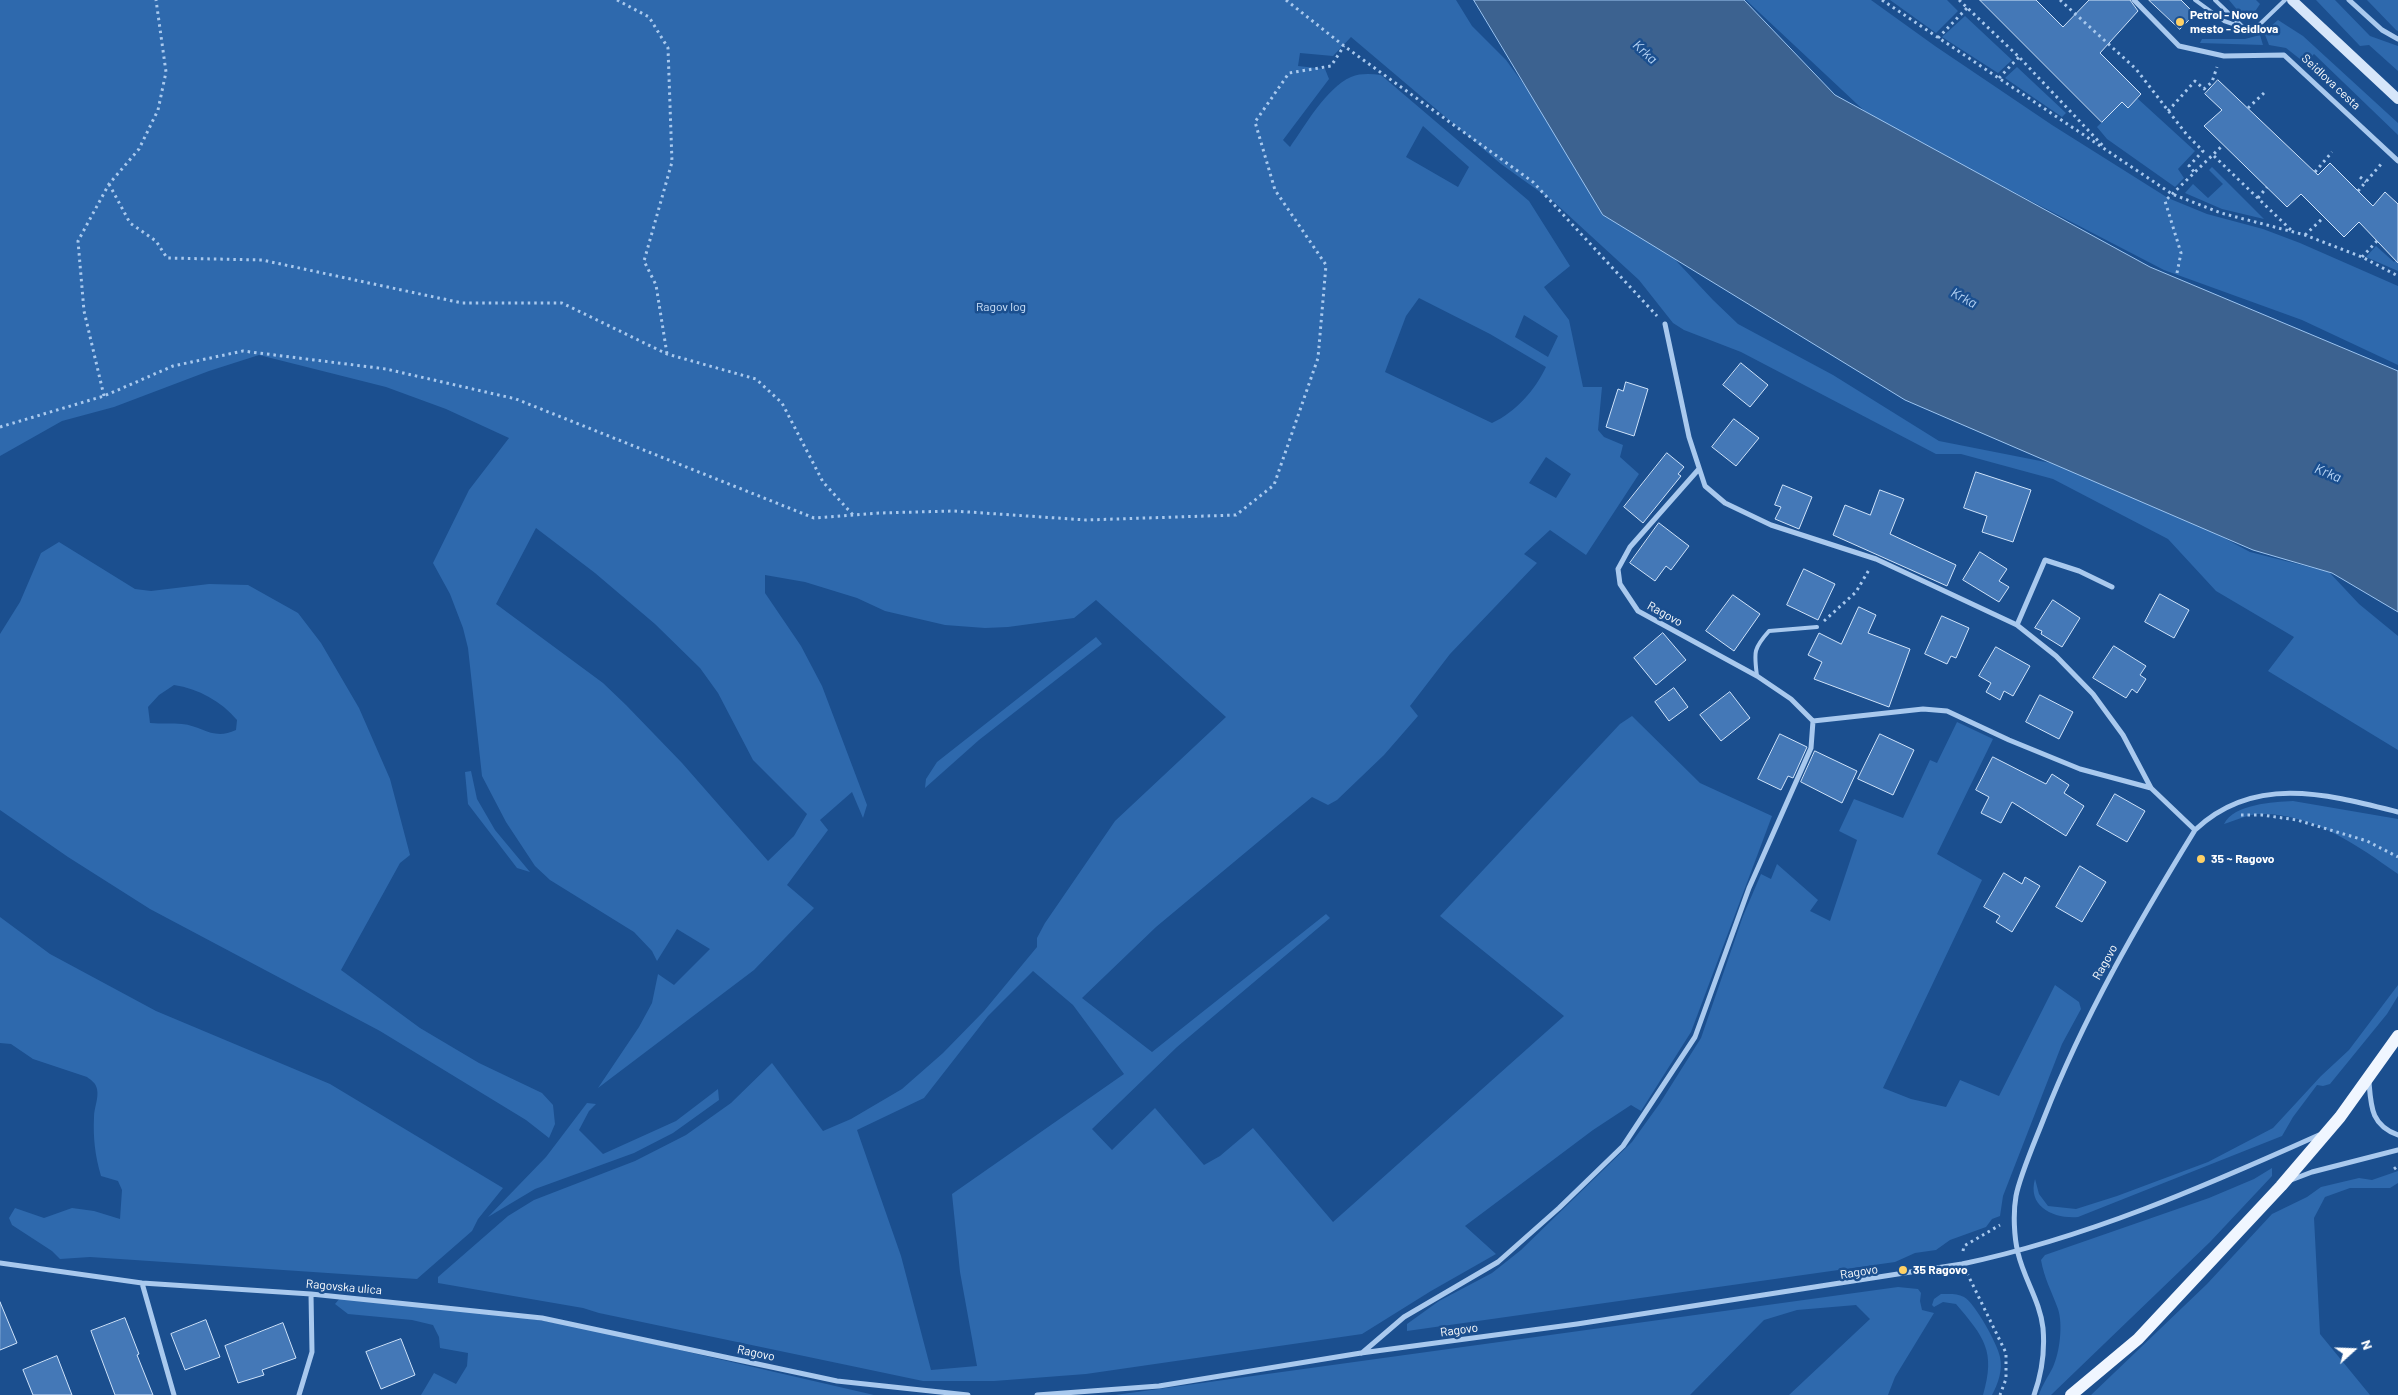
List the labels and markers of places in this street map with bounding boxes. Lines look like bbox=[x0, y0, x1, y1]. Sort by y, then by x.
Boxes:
place label: Petrol - Novo mesto - Seidlova bbox=[2190, 8, 2278, 36]
marker: Petrol - Novo mesto - Seidlova bbox=[2174, 16, 2186, 28]
place label: 35 ~ Ragovo bbox=[2211, 852, 2274, 866]
marker: 35 ~ Ragovo bbox=[2195, 853, 2207, 865]
place label: 35 Ragovo bbox=[1913, 1263, 1968, 1277]
marker: 35 Ragovo bbox=[1897, 1264, 1909, 1276]

